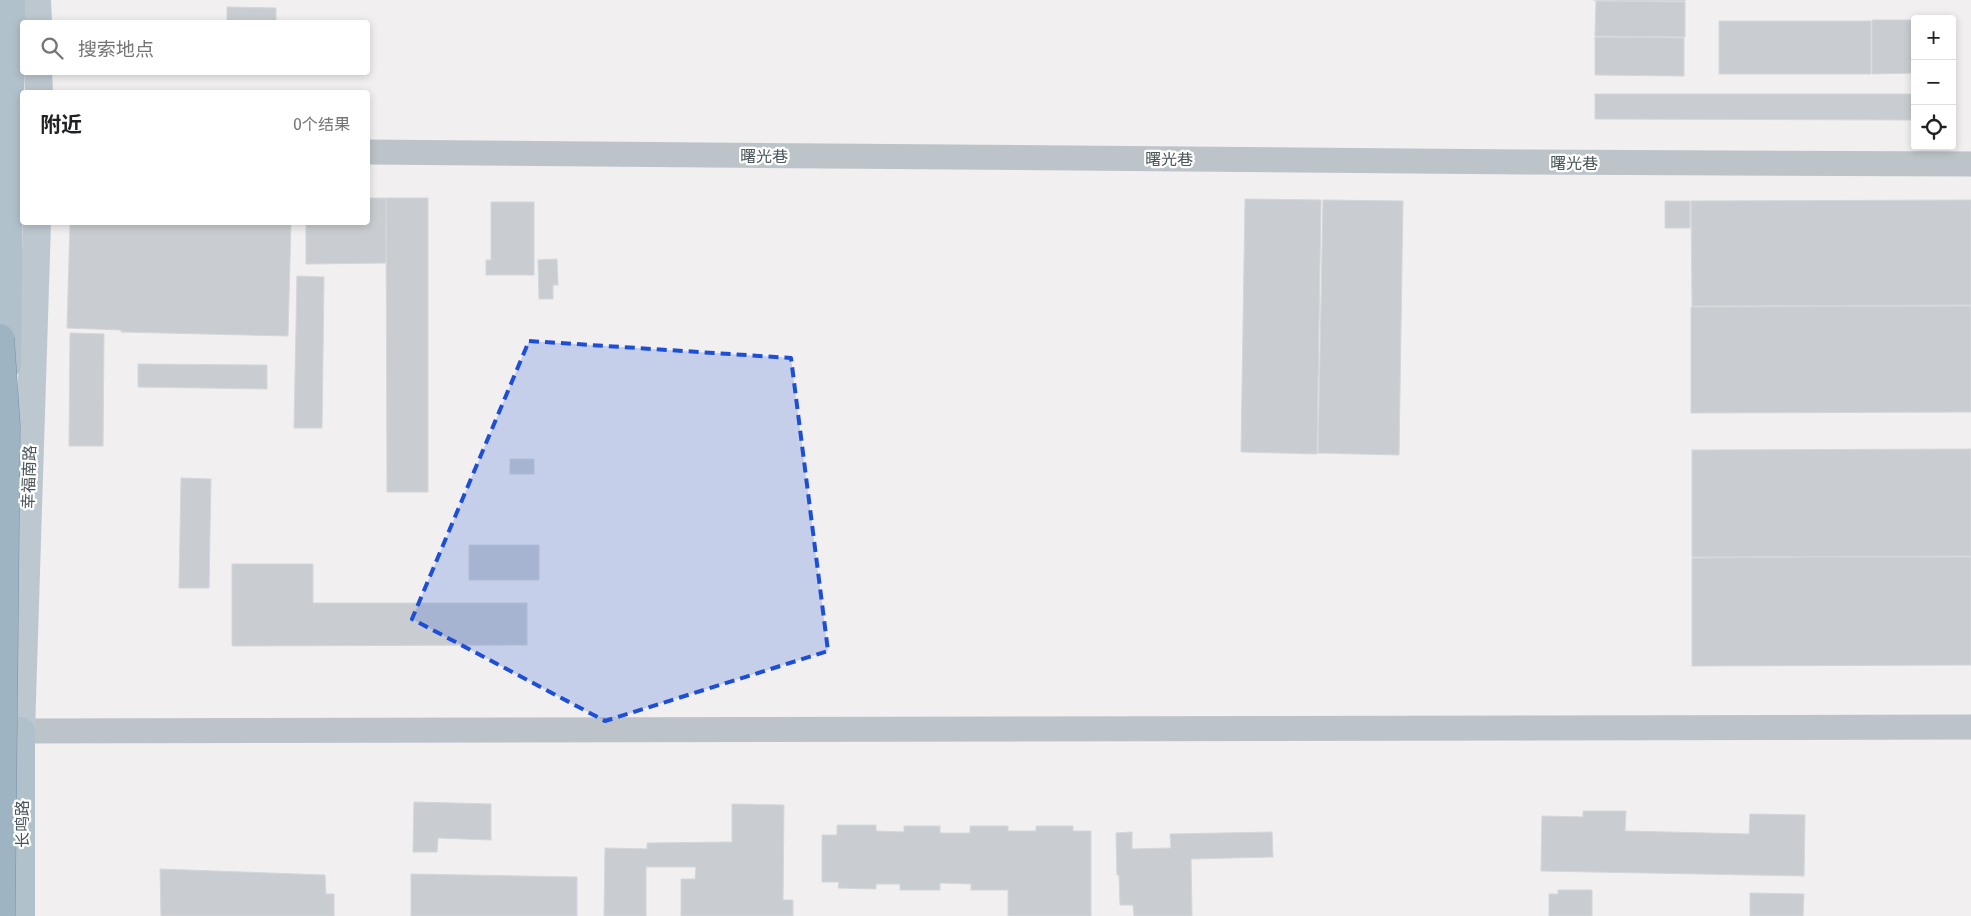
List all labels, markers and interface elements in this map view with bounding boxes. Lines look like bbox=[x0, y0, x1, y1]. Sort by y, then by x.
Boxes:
map controls bbox=[1911, 15, 1956, 150]
button: + bbox=[1911, 15, 1956, 60]
search box bbox=[20, 20, 370, 75]
icon: search bbox=[38, 34, 66, 62]
text: 搜索地点 bbox=[78, 38, 154, 61]
button: − bbox=[1911, 60, 1956, 105]
button: locate bbox=[1911, 105, 1956, 150]
text: 附近 bbox=[40, 112, 82, 138]
text: 0个结果 bbox=[293, 115, 350, 134]
street label: 曙光巷 bbox=[740, 147, 788, 166]
street label: 曙光巷 bbox=[1145, 150, 1193, 169]
street label: 曙光巷 bbox=[1550, 154, 1598, 173]
street label: 幸福南路 bbox=[18, 445, 40, 509]
street label: 长鸣路 bbox=[13, 800, 32, 848]

